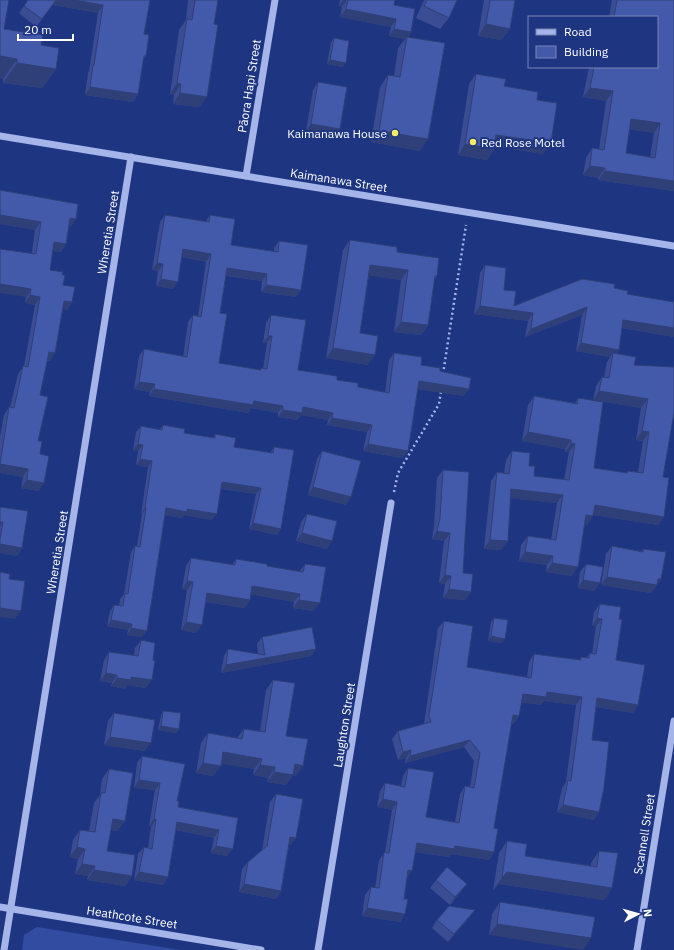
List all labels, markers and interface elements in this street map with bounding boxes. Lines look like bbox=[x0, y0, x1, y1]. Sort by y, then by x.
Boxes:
scale bar bbox=[18, 16, 73, 42]
legend bbox=[528, 16, 658, 68]
text: 20 m bbox=[24, 22, 52, 37]
text: Road bbox=[564, 24, 592, 39]
street label: Pāora Hapi Street bbox=[234, 38, 264, 134]
text: Building bbox=[564, 44, 609, 59]
place label: Kaimanawa House bbox=[287, 126, 387, 141]
marker: Kaimanawa House bbox=[390, 128, 400, 138]
place label: Red Rose Motel bbox=[481, 135, 565, 150]
marker: Red Rose Motel bbox=[468, 137, 478, 147]
street label: Kaimanawa Street bbox=[289, 165, 389, 195]
street label: Wheretia Street bbox=[94, 189, 122, 275]
street label: Wheretia Street bbox=[43, 509, 71, 595]
street label: Laughton Street bbox=[330, 681, 358, 769]
street label: Scannell Street bbox=[630, 792, 658, 876]
north arrow bbox=[618, 894, 658, 934]
street label: Heathcote Street bbox=[86, 902, 178, 932]
text: N bbox=[641, 908, 655, 918]

